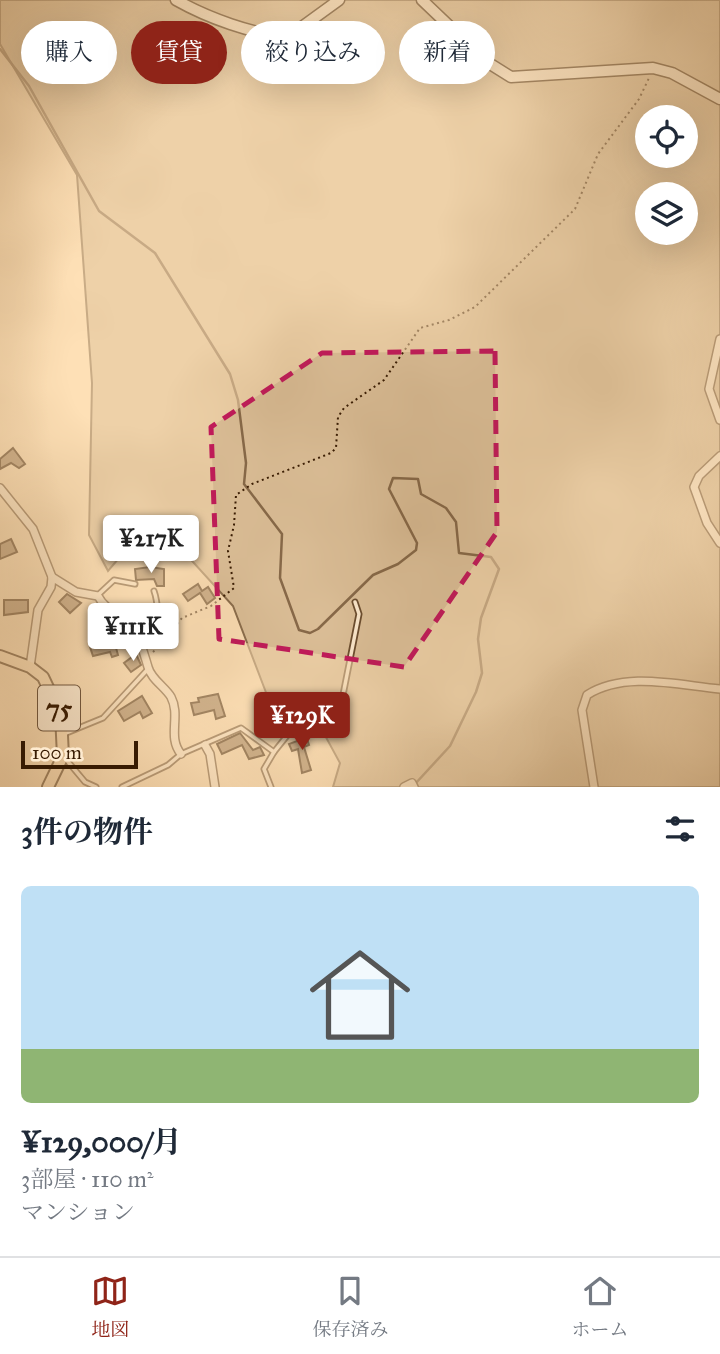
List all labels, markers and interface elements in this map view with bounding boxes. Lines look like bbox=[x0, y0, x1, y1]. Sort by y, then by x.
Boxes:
chip: 購入 bbox=[21, 21, 117, 84]
chip: 賃貸 bbox=[131, 21, 227, 84]
chip: 絞り込み bbox=[241, 21, 385, 84]
chip: 新着 bbox=[399, 21, 495, 84]
map controls bbox=[635, 105, 698, 245]
button: locate bbox=[635, 105, 698, 168]
button: layers bbox=[635, 182, 698, 245]
pin: ¥217K bbox=[102, 516, 200, 575]
text: ¥217K bbox=[119, 524, 183, 552]
pin: ¥111K bbox=[84, 604, 182, 663]
text: ¥111K bbox=[104, 612, 162, 640]
road number: 75 bbox=[38, 686, 80, 730]
pin: ¥129K bbox=[253, 692, 351, 752]
text: ¥129K bbox=[270, 701, 334, 729]
scale bar bbox=[21, 738, 138, 770]
text: 100 m bbox=[32, 741, 82, 764]
icon: filters bbox=[661, 810, 699, 848]
text: 3件の物件 bbox=[21, 814, 153, 850]
icon: home bbox=[297, 932, 423, 1058]
text: ¥129,000/月 bbox=[21, 1124, 182, 1160]
text: 3部屋 · 110 m² bbox=[21, 1165, 154, 1193]
text: マンション bbox=[21, 1198, 135, 1226]
tab: 地図 bbox=[91, 1272, 130, 1341]
tab: 保存済み bbox=[312, 1272, 389, 1341]
tab: ホーム bbox=[571, 1272, 629, 1341]

